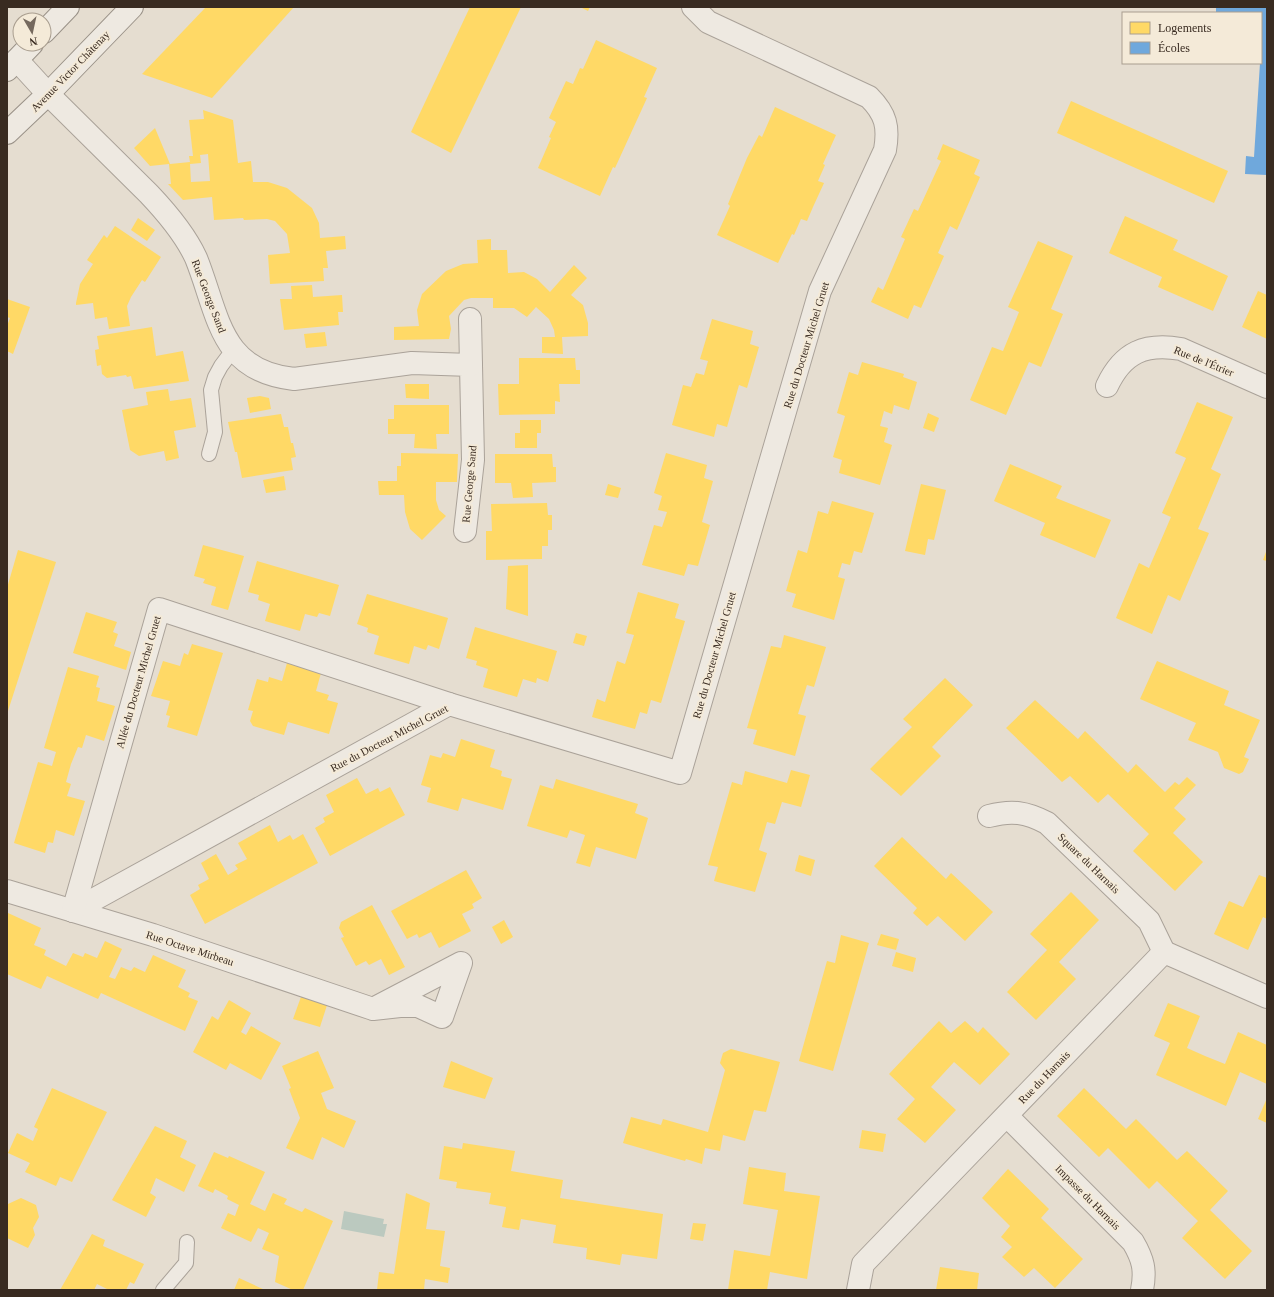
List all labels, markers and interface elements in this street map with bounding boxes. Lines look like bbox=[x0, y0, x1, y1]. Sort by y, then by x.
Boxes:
north arrow bbox=[12, 12, 52, 52]
legend bbox=[1122, 12, 1262, 64]
text: Logements bbox=[1158, 21, 1212, 35]
street label: Avenue Victor Châtenay bbox=[28, 28, 112, 114]
text: N bbox=[29, 35, 38, 48]
text: Écoles bbox=[1158, 41, 1190, 55]
street label: Rue George Sand bbox=[190, 258, 229, 335]
street label: Rue du Docteur Michel Gruet bbox=[781, 280, 831, 410]
street label: Rue de l'Étrier bbox=[1172, 344, 1236, 379]
street label: Rue George Sand bbox=[460, 444, 478, 523]
street label: Rue du Docteur Michel Gruet bbox=[690, 590, 738, 720]
street label: Allée du Docteur Michel Gruet bbox=[113, 614, 163, 750]
street label: Rue du Docteur Michel Gruet bbox=[328, 702, 450, 774]
street label: Square du Harnais bbox=[1056, 830, 1122, 896]
street label: Rue Octave Mirbeau bbox=[145, 928, 236, 968]
street label: Rue du Harnais bbox=[1016, 1048, 1072, 1106]
street label: Impasse du Harnais bbox=[1053, 1162, 1123, 1232]

